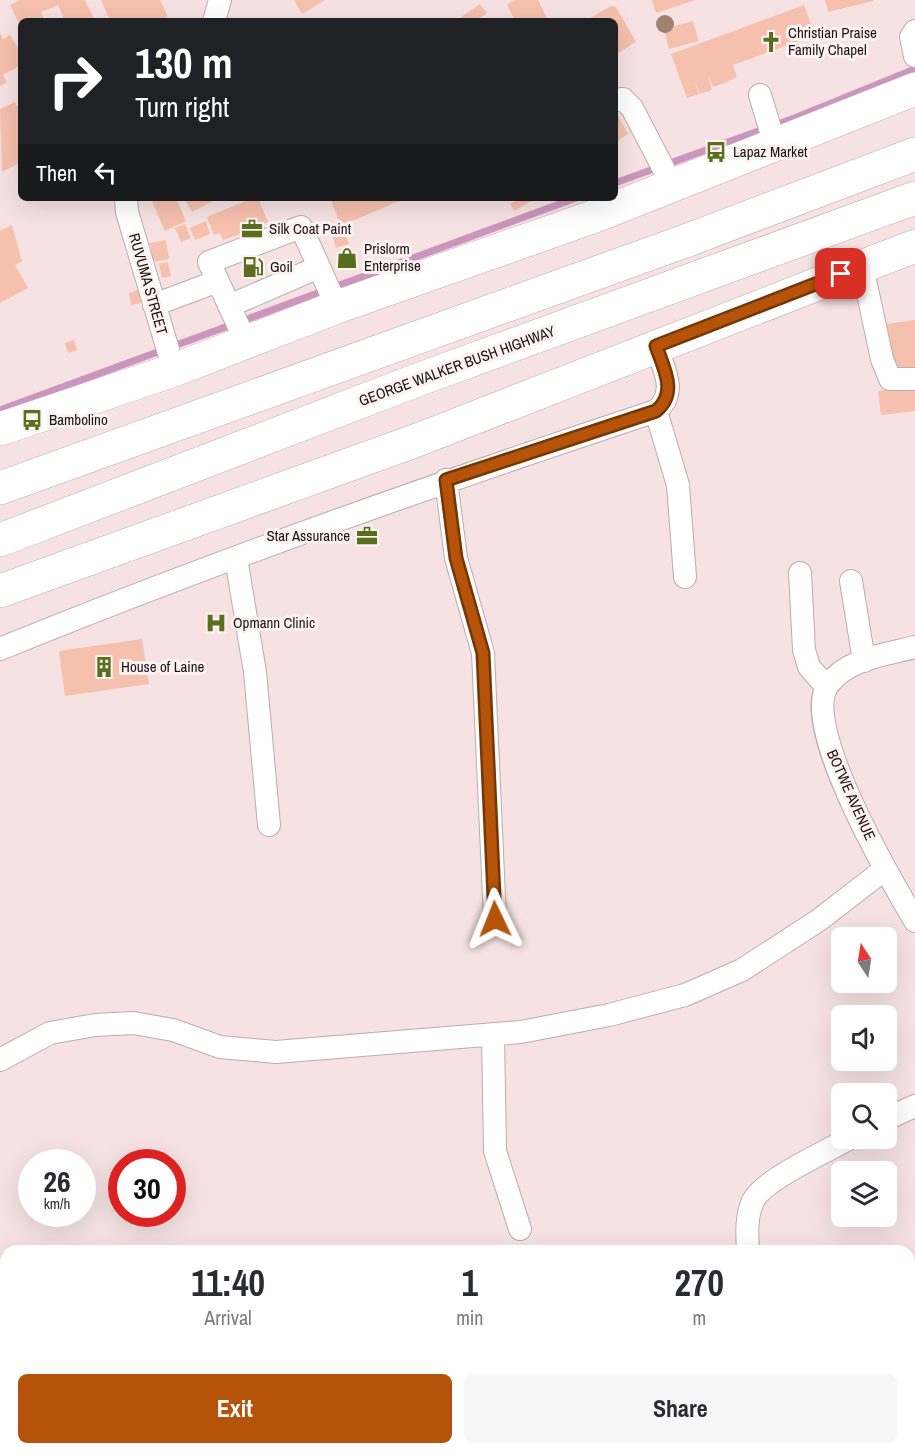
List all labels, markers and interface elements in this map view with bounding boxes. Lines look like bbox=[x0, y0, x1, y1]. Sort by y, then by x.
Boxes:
place label: Christian Praise Family Chapel bbox=[788, 22, 877, 60]
church icon: Christian Praise Family Chapel bbox=[759, 30, 783, 54]
text: 130 m bbox=[135, 35, 233, 91]
icon: right bbox=[36, 42, 114, 120]
text: Turn right bbox=[135, 89, 229, 125]
bus stop icon: Lapaz Market bbox=[704, 140, 728, 164]
place label: Lapaz Market bbox=[733, 141, 808, 162]
icon: left bbox=[89, 156, 122, 189]
text: Then bbox=[36, 158, 77, 188]
office icon: Silk Coat Paint bbox=[240, 217, 264, 241]
place label: Silk Coat Paint bbox=[269, 218, 352, 239]
street label: RUVUMA STREET bbox=[124, 231, 173, 337]
place label: Prislorm Enterprise bbox=[364, 238, 421, 276]
shop icon: Prislorm Enterprise bbox=[335, 246, 359, 270]
pin bbox=[815, 248, 866, 299]
fuel station icon: Goil bbox=[241, 255, 265, 279]
place label: Goil bbox=[270, 256, 293, 277]
icon: arrive bbox=[824, 257, 857, 290]
street label: GEORGE WALKER BUSH HIGHWAY bbox=[356, 320, 559, 411]
bus stop icon: Bambolino bbox=[20, 408, 44, 432]
place label: Bambolino bbox=[49, 409, 108, 430]
office icon: Star Assurance bbox=[355, 524, 379, 548]
place label: Star Assurance bbox=[267, 525, 350, 546]
hospital icon: Opmann Clinic bbox=[204, 611, 228, 635]
place label: Opmann Clinic bbox=[233, 612, 315, 633]
building icon: House of Laine bbox=[92, 655, 116, 679]
place label: House of Laine bbox=[121, 656, 205, 677]
street label: BOTWE AVENUE bbox=[822, 746, 881, 844]
position arrow bbox=[463, 887, 527, 951]
north arrow bbox=[831, 927, 897, 993]
map controls bbox=[831, 927, 897, 1227]
button: sound bbox=[831, 1005, 897, 1071]
button: search bbox=[831, 1083, 897, 1149]
speed limit sign: 30 bbox=[108, 1149, 186, 1227]
text: 26 bbox=[43, 1161, 71, 1201]
button: layers bbox=[831, 1161, 897, 1227]
text: km/h bbox=[44, 1193, 70, 1214]
text: 11:40 bbox=[191, 1259, 265, 1307]
text: 1 bbox=[462, 1259, 478, 1307]
text: 270 bbox=[675, 1259, 724, 1307]
text: Arrival bbox=[204, 1304, 252, 1331]
text: min bbox=[456, 1304, 483, 1331]
text: m bbox=[692, 1304, 706, 1331]
button: Exit bbox=[18, 1374, 452, 1443]
button: Share bbox=[464, 1374, 897, 1443]

